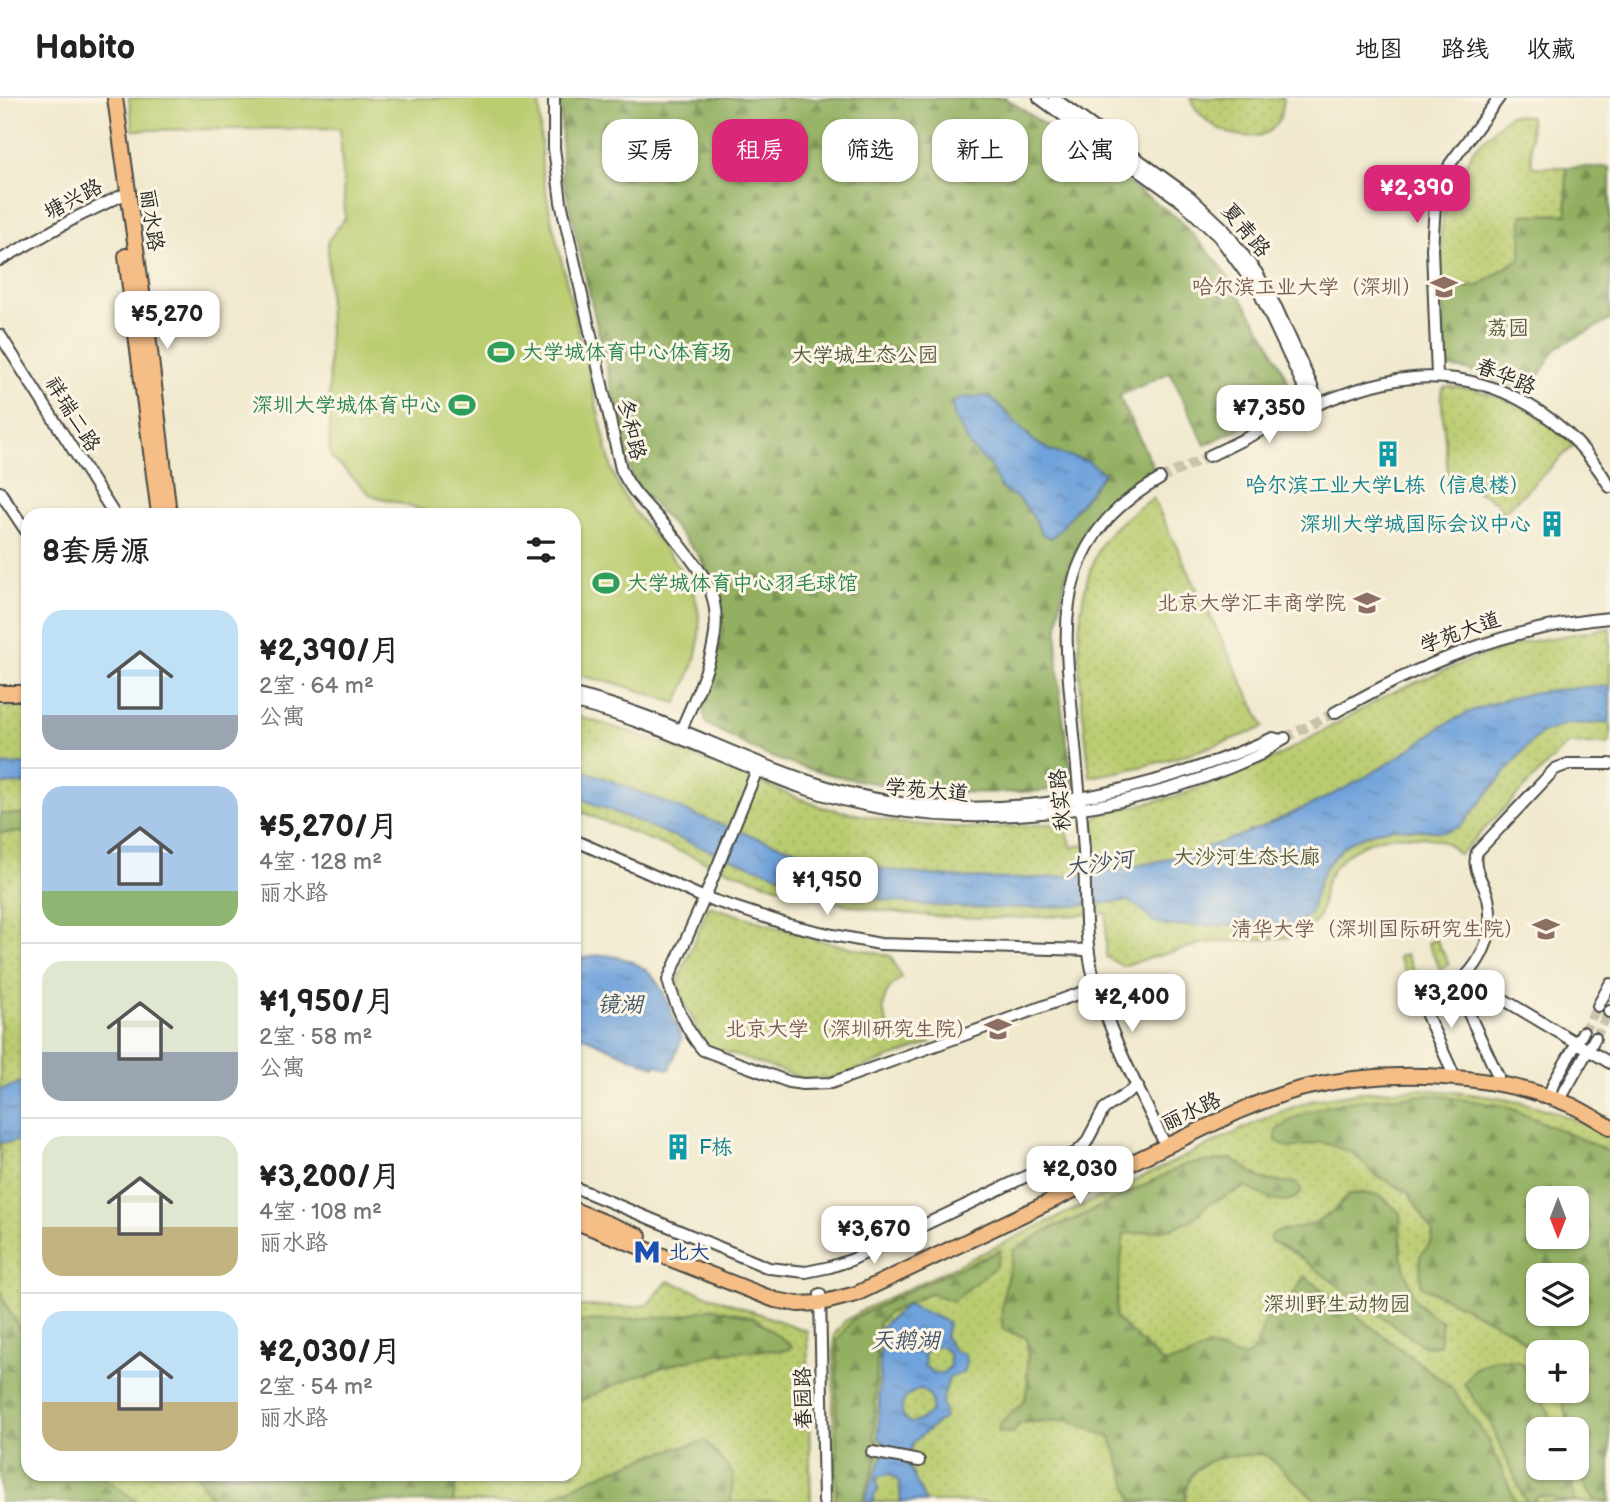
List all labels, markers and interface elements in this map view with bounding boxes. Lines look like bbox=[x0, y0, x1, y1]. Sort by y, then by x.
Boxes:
text: Habito bbox=[35, 28, 135, 68]
text: 地图 bbox=[1355, 35, 1403, 64]
text: 路线 bbox=[1441, 35, 1489, 64]
text: 收藏 bbox=[1527, 35, 1575, 64]
chip: 买房 bbox=[602, 119, 698, 182]
chip: 租房 bbox=[712, 119, 808, 182]
chip: 筛选 bbox=[822, 119, 918, 182]
chip: 新上 bbox=[932, 119, 1028, 182]
chip: 公寓 bbox=[1042, 119, 1138, 182]
pin: ¥2,390 bbox=[1360, 166, 1474, 225]
street label: 塘兴路 bbox=[40, 174, 107, 225]
text: ¥2,390 bbox=[1380, 174, 1454, 202]
street label: 丽水路 bbox=[135, 187, 168, 253]
street label: 夏青路 bbox=[1216, 198, 1275, 262]
school or university icon: 哈尔滨工业大学（深圳） bbox=[1429, 272, 1459, 302]
place label: 哈尔滨工业大学（深圳） bbox=[1192, 275, 1423, 300]
pin: ¥5,270 bbox=[110, 292, 224, 351]
text: ¥5,270 bbox=[131, 300, 203, 328]
park label: 荔园 bbox=[1487, 316, 1529, 341]
sports icon: 大学城体育中心体育场 bbox=[486, 337, 516, 367]
place label: 大学城体育中心体育场 bbox=[522, 340, 732, 365]
park label: 大学城生态公园 bbox=[792, 343, 939, 368]
street label: 春华路 bbox=[1472, 353, 1540, 400]
street label: 祥瑞二路 bbox=[40, 372, 105, 457]
pin: ¥7,350 bbox=[1212, 386, 1326, 445]
sports icon: 深圳大学城体育中心 bbox=[447, 390, 477, 420]
place label: 深圳大学城体育中心 bbox=[252, 393, 441, 418]
text: ¥7,350 bbox=[1233, 394, 1305, 422]
street label: 冬和路 bbox=[612, 396, 651, 463]
building icon: 哈尔滨工业大学L栋（信息楼） bbox=[1373, 439, 1403, 469]
place label: 哈尔滨工业大学L栋（信息楼） bbox=[1245, 473, 1531, 498]
building icon: 深圳大学城国际会议中心 bbox=[1537, 509, 1567, 539]
place label: 深圳大学城国际会议中心 bbox=[1300, 512, 1531, 537]
icon: filters bbox=[522, 531, 560, 569]
text: 8套房源 bbox=[42, 534, 150, 570]
sports icon: 大学城体育中心羽毛球馆 bbox=[591, 568, 621, 598]
place label: 大学城体育中心羽毛球馆 bbox=[627, 571, 858, 596]
school or university icon: 北京大学汇丰商学院 bbox=[1352, 588, 1382, 618]
place label: 北京大学汇丰商学院 bbox=[1157, 591, 1346, 616]
street label: 学苑大道 bbox=[1416, 606, 1504, 659]
text: ¥2,390/月 bbox=[259, 633, 400, 669]
icon: home bbox=[98, 638, 182, 722]
text: 2室 · 64 m² bbox=[259, 672, 374, 700]
text: 公寓 bbox=[259, 703, 305, 731]
street label: 秋实路 bbox=[1045, 767, 1076, 832]
street label: 学苑大道 bbox=[884, 774, 970, 807]
text: ¥5,270/月 bbox=[259, 809, 398, 845]
icon: home bbox=[98, 814, 182, 898]
water label: 大沙河 bbox=[1063, 845, 1139, 883]
park label: 大沙河生态长廊 bbox=[1174, 845, 1321, 870]
text: 4室 · 128 m² bbox=[259, 848, 382, 876]
pin: ¥1,950 bbox=[770, 858, 884, 917]
text: ¥1,950 bbox=[792, 866, 862, 894]
text: 丽水路 bbox=[259, 879, 328, 907]
school or university icon: 清华大学（深圳国际研究生院） bbox=[1531, 914, 1561, 944]
place label: 清华大学（深圳国际研究生院） bbox=[1231, 917, 1525, 942]
pin: ¥3,200 bbox=[1394, 970, 1508, 1030]
pin: ¥2,400 bbox=[1075, 974, 1189, 1034]
text: ¥3,200 bbox=[1414, 979, 1488, 1007]
text: ¥2,400 bbox=[1094, 983, 1170, 1011]
text: ¥1,950/月 bbox=[259, 984, 395, 1020]
icon: home bbox=[98, 989, 182, 1073]
water label: 镜湖 bbox=[597, 991, 645, 1019]
school or university icon: 北京大学（深圳研究生院） bbox=[983, 1014, 1013, 1044]
place label: 北京大学（深圳研究生院） bbox=[725, 1017, 977, 1042]
text: 2室 · 58 m² bbox=[259, 1023, 372, 1051]
text: 公寓 bbox=[259, 1054, 305, 1082]
street label: 丽水路 bbox=[1157, 1087, 1225, 1136]
building icon: F栋 bbox=[663, 1132, 693, 1162]
place label: F栋 bbox=[699, 1135, 733, 1160]
pin: ¥2,030 bbox=[1023, 1146, 1137, 1206]
text: ¥2,030 bbox=[1042, 1155, 1118, 1183]
text: ¥3,200/月 bbox=[259, 1159, 401, 1195]
icon: home bbox=[98, 1164, 182, 1248]
north arrow bbox=[1526, 1186, 1589, 1250]
map controls bbox=[1526, 1186, 1589, 1480]
text: 4室 · 108 m² bbox=[259, 1198, 382, 1226]
pin: ¥3,670 bbox=[817, 1206, 931, 1266]
text: ¥3,670 bbox=[837, 1215, 911, 1243]
text: 丽水路 bbox=[259, 1229, 328, 1257]
metro station icon: 北大 bbox=[632, 1237, 662, 1267]
place label: 北大 bbox=[668, 1240, 710, 1265]
button: layers bbox=[1526, 1263, 1589, 1326]
park label: 深圳野生动物园 bbox=[1264, 1292, 1411, 1317]
water label: 天鹅湖 bbox=[871, 1327, 942, 1355]
text: ¥2,030/月 bbox=[259, 1334, 401, 1370]
icon: home bbox=[98, 1339, 182, 1423]
button: + bbox=[1526, 1340, 1589, 1403]
street label: 春园路 bbox=[790, 1366, 817, 1430]
text: 2室 · 54 m² bbox=[259, 1373, 373, 1401]
text: 丽水路 bbox=[259, 1404, 328, 1432]
button: − bbox=[1526, 1417, 1589, 1480]

